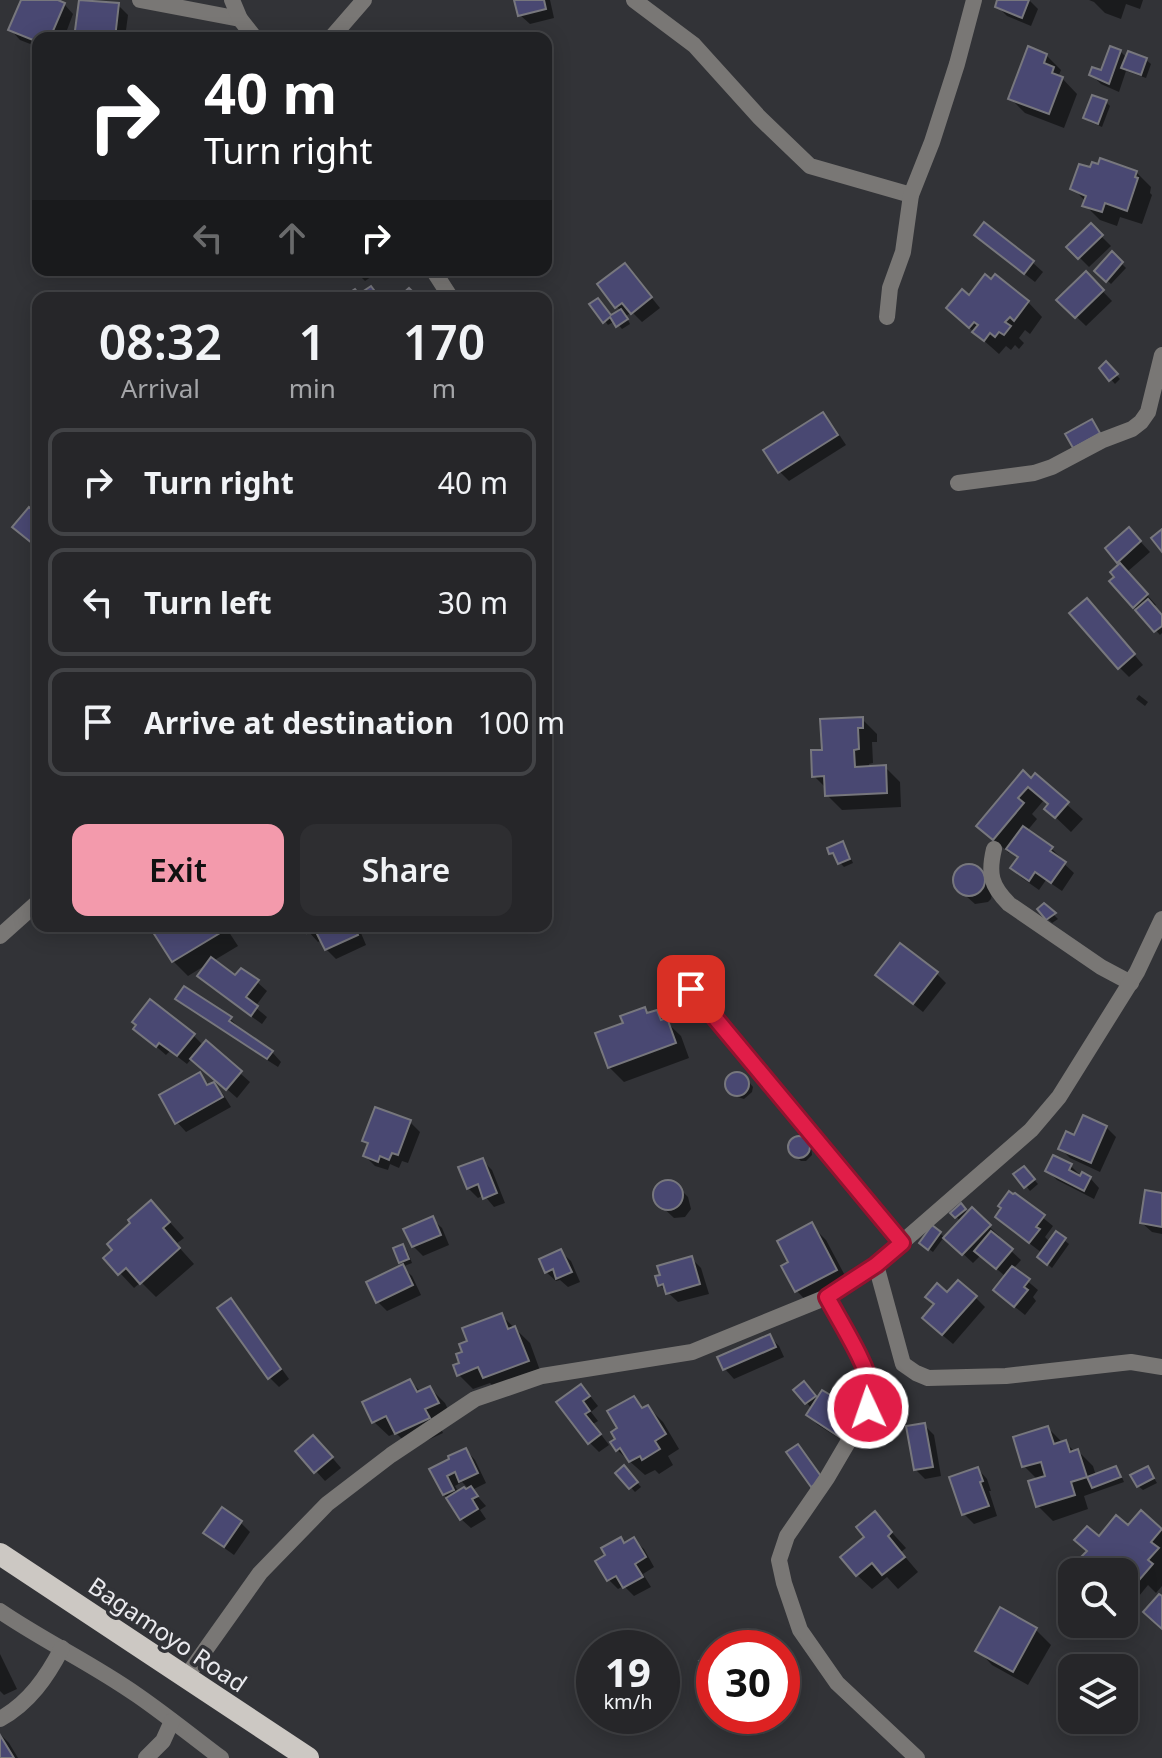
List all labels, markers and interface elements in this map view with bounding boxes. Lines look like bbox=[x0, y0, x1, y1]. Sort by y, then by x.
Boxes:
text: 40 m bbox=[204, 54, 337, 130]
icon: right bbox=[72, 64, 176, 168]
text: Turn right bbox=[204, 126, 372, 175]
icon: left bbox=[186, 216, 230, 260]
icon: ahead bbox=[270, 216, 314, 260]
icon: right bbox=[354, 216, 398, 260]
text: 08:32 bbox=[99, 309, 222, 374]
text: 1 bbox=[299, 309, 326, 374]
text: 170 bbox=[403, 309, 485, 374]
text: Arrival bbox=[121, 370, 200, 406]
text: min bbox=[289, 370, 336, 406]
text: m bbox=[432, 370, 456, 406]
icon: right bbox=[76, 460, 120, 504]
text: Turn right bbox=[144, 462, 294, 503]
text: 40 m bbox=[438, 462, 508, 503]
icon: left bbox=[76, 580, 120, 624]
text: Turn left bbox=[144, 582, 272, 623]
text: 30 m bbox=[438, 582, 508, 623]
icon: arrive bbox=[76, 700, 120, 744]
text: Arrive at destination bbox=[144, 702, 454, 743]
text: 100 m bbox=[478, 702, 565, 743]
button: Exit bbox=[72, 824, 284, 916]
button: Share bbox=[300, 824, 512, 916]
pin bbox=[657, 955, 725, 1023]
icon: arrive bbox=[669, 967, 713, 1011]
position arrow bbox=[826, 1366, 910, 1450]
map controls bbox=[1058, 1558, 1138, 1734]
button: search bbox=[1058, 1558, 1138, 1638]
street label: Bagamoyo Road bbox=[82, 1569, 254, 1699]
speed limit sign: 30 bbox=[696, 1630, 800, 1734]
text: 19 bbox=[605, 1644, 651, 1699]
button: layers bbox=[1058, 1654, 1138, 1734]
text: km/h bbox=[603, 1688, 653, 1715]

